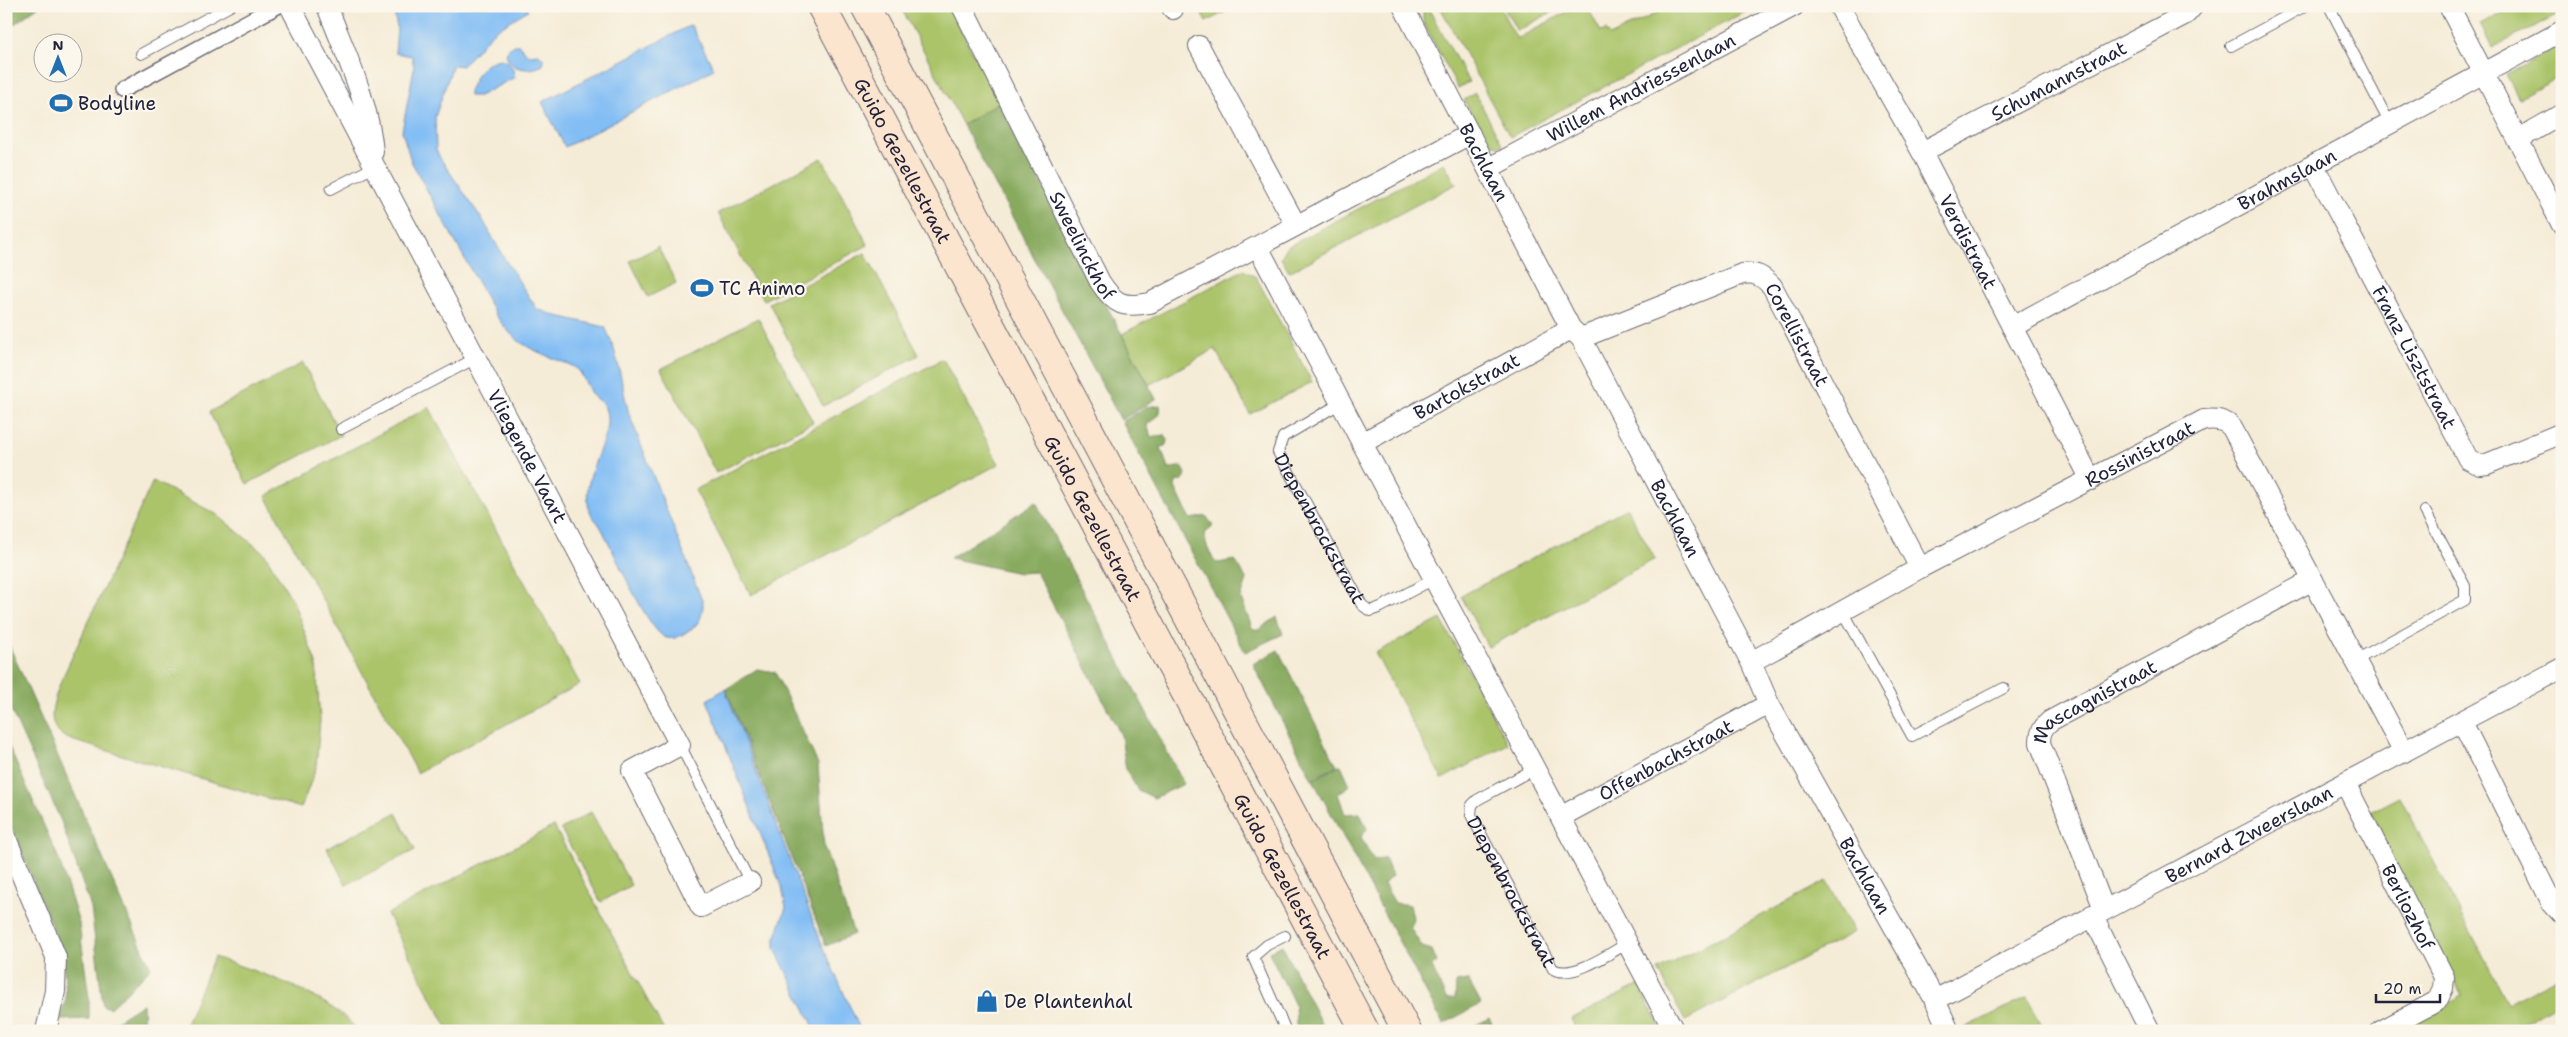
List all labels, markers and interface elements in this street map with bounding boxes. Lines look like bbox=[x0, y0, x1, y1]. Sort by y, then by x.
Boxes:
street label: Willem Andriessenlaan bbox=[1542, 27, 1740, 148]
north arrow bbox=[32, 32, 82, 82]
street label: Schumannstraat bbox=[1986, 35, 2131, 126]
text: N bbox=[52, 36, 64, 54]
street label: Guido Gezellestraat bbox=[849, 73, 957, 248]
sports icon: Bodyline bbox=[48, 90, 74, 116]
place label: Bodyline bbox=[78, 91, 156, 116]
street label: Bachlaan bbox=[1454, 119, 1515, 205]
street label: Brahmslaan bbox=[2233, 142, 2340, 216]
street label: Sweelinckhof bbox=[1044, 187, 1122, 306]
street label: Verdistraat bbox=[1933, 190, 2003, 294]
sports icon: TC Animo bbox=[689, 275, 715, 301]
place label: TC Animo bbox=[719, 276, 806, 301]
street label: Corellistraat bbox=[1760, 278, 1835, 391]
street label: Franz Lisztstraat bbox=[2367, 281, 2462, 433]
street label: Bartokstraat bbox=[1409, 347, 1524, 425]
street label: Vliegende Vaart bbox=[482, 385, 573, 527]
street label: Rossinistraat bbox=[2081, 415, 2199, 492]
street label: Guido Gezellestraat bbox=[1039, 431, 1147, 606]
street label: Diepenbrockstraat bbox=[1268, 449, 1371, 608]
street label: Bachlaan bbox=[1645, 475, 1706, 561]
street label: Mascagnistraat bbox=[2027, 654, 2161, 746]
street label: Offenbachstraat bbox=[1594, 713, 1738, 806]
street label: Bernard Zweerslaan bbox=[2161, 779, 2337, 889]
street label: Guido Gezellestraat bbox=[1228, 789, 1337, 963]
street label: Diepenbrockstraat bbox=[1461, 811, 1562, 972]
street label: Bachlaan bbox=[1834, 833, 1897, 919]
street label: Berliozhof bbox=[2376, 860, 2441, 955]
scale bar bbox=[2376, 972, 2439, 1004]
text: 20 m bbox=[2383, 979, 2422, 999]
shop icon: De Plantenhal bbox=[974, 988, 1000, 1014]
place label: De Plantenhal bbox=[1004, 989, 1133, 1014]

